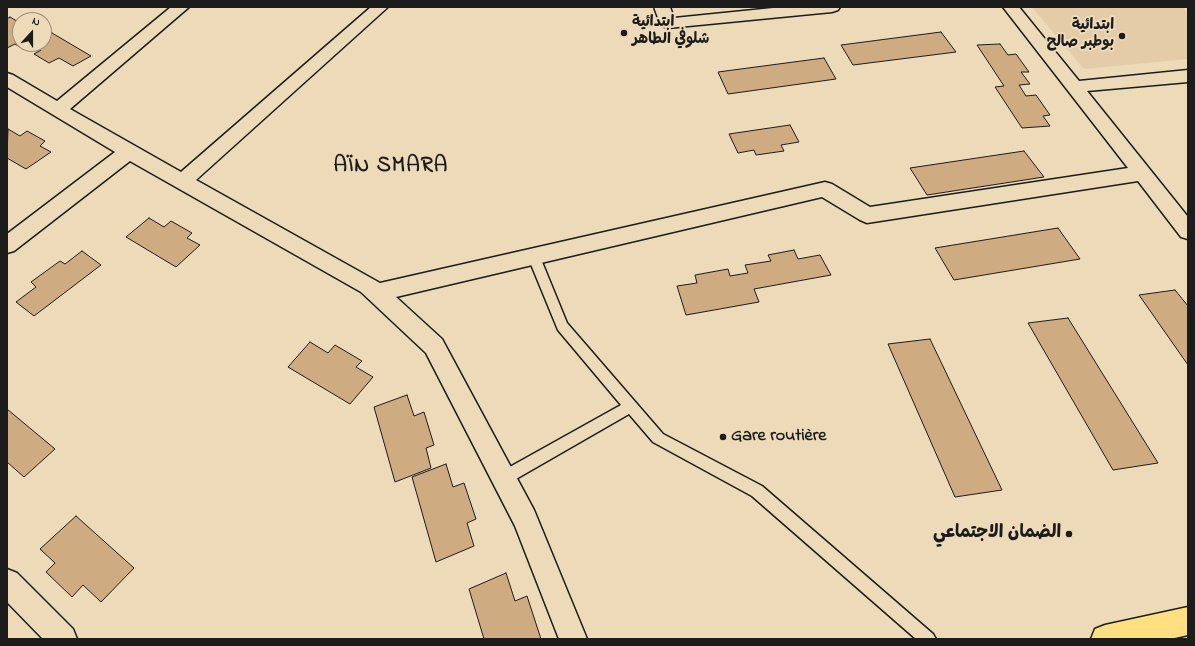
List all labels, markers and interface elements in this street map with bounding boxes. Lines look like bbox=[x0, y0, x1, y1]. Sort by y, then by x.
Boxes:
north arrow bbox=[12, 12, 52, 52]
text: N bbox=[30, 13, 42, 31]
place label: ابتدائية شلوفي الطاهر bbox=[632, 15, 709, 50]
place label: ابتدائية بوطبر صالح bbox=[1046, 18, 1114, 53]
marker: ابتدائية شلوفي الطاهر bbox=[619, 28, 629, 38]
marker: ابتدائية بوطبر صالح bbox=[1117, 31, 1127, 41]
district label: AÏN SMARA bbox=[334, 154, 448, 180]
place label: Gare routière bbox=[731, 426, 826, 448]
marker: Gare routière bbox=[718, 432, 728, 442]
place label: الضمان الاجتماعي bbox=[933, 523, 1061, 545]
marker: الضمان الاجتماعي bbox=[1064, 529, 1074, 539]

